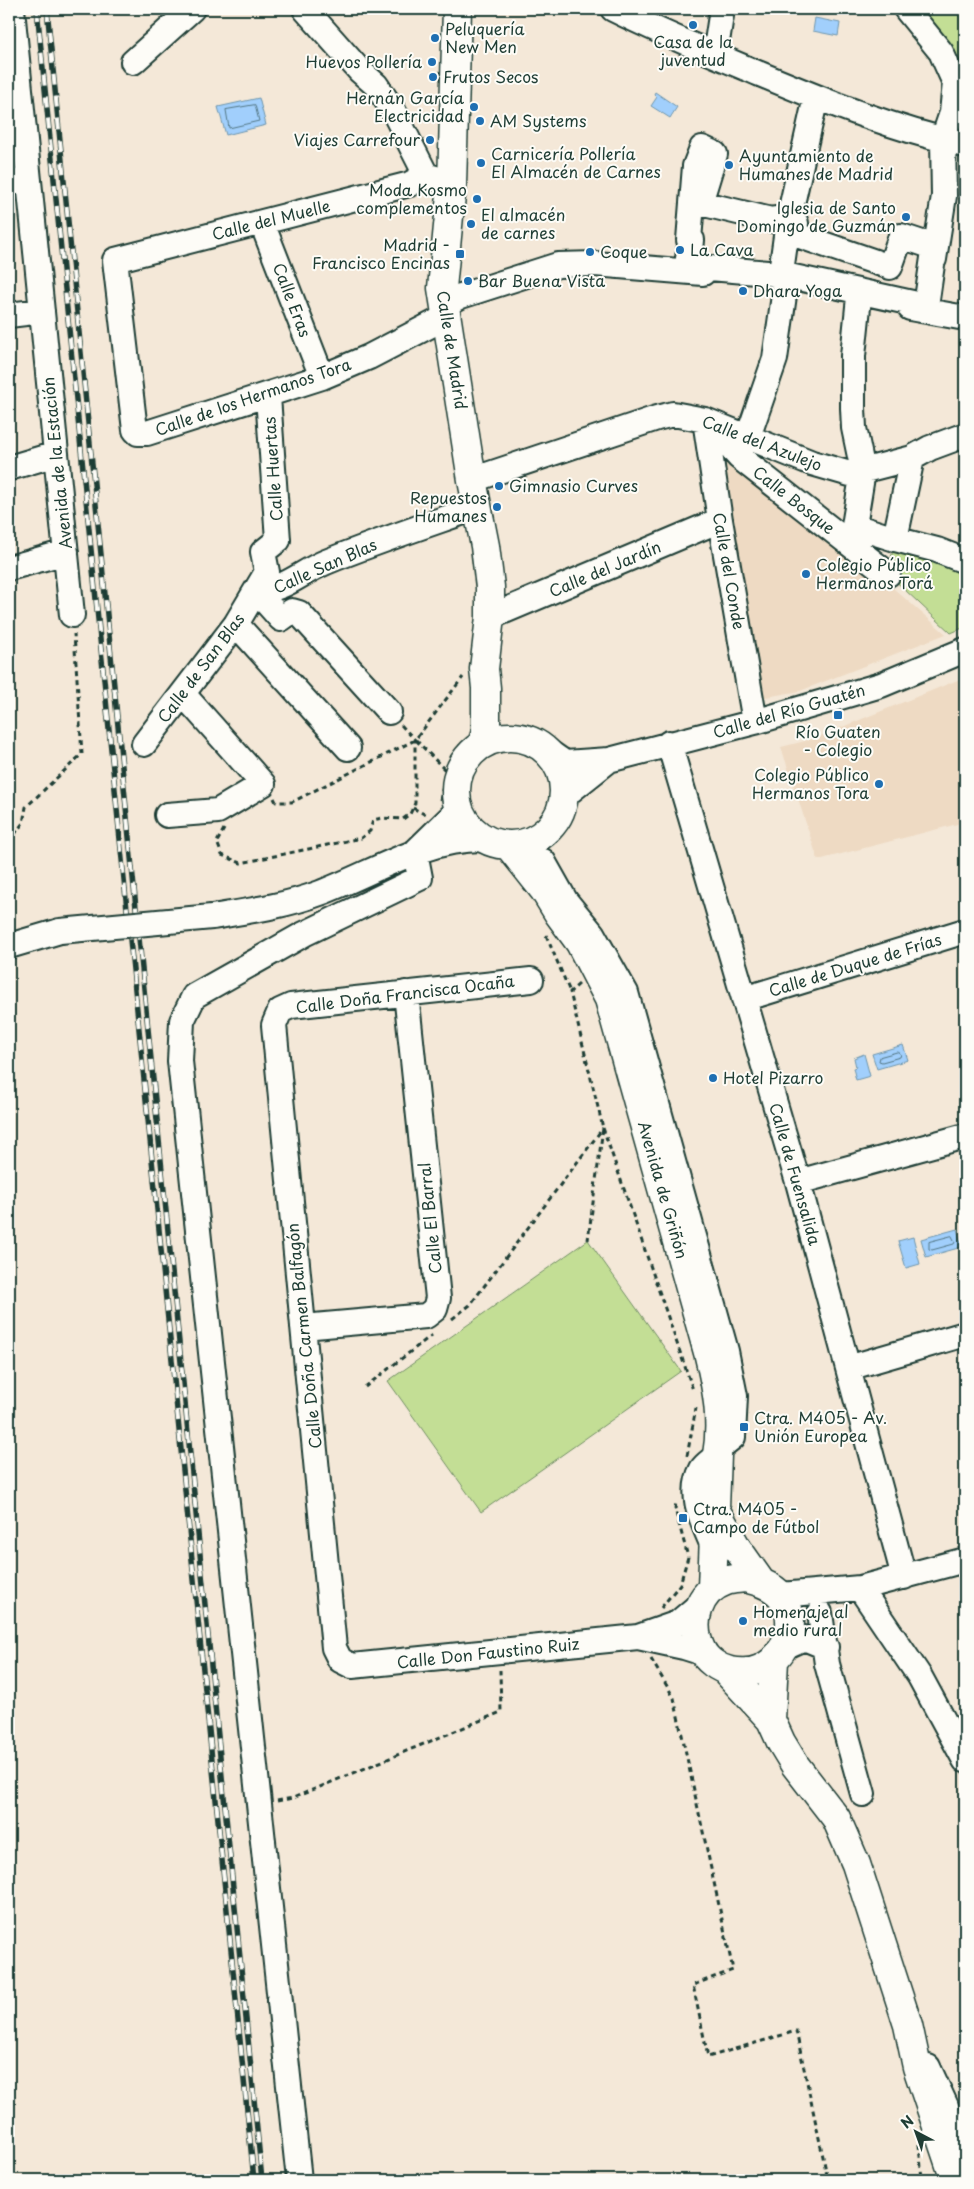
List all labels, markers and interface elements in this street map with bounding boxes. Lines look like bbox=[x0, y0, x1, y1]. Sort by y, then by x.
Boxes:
place label: Peluquería New Men bbox=[445, 16, 525, 58]
marker: Casa de la juventud bbox=[687, 19, 699, 31]
place label: Casa de la juventud bbox=[653, 29, 733, 71]
marker: Peluquería New Men bbox=[429, 32, 441, 44]
place label: Huevos Pollería bbox=[305, 49, 422, 73]
marker: Huevos Pollería bbox=[426, 56, 438, 68]
place label: Frutos Secos bbox=[443, 64, 538, 88]
marker: Frutos Secos bbox=[427, 71, 439, 83]
place label: Hernán García Electricidad bbox=[346, 85, 465, 127]
marker: Hernán García Electricidad bbox=[468, 101, 480, 113]
place label: AM Systems bbox=[490, 108, 586, 132]
marker: AM Systems bbox=[474, 115, 486, 127]
place label: Viajes Carrefour bbox=[294, 127, 421, 151]
marker: Viajes Carrefour bbox=[424, 134, 436, 146]
place label: Carnicería Pollería El Almacén de Carnes bbox=[491, 141, 661, 183]
place label: Ayuntamiento de Humanes de Madrid bbox=[739, 143, 893, 185]
marker: Carnicería Pollería El Almacén de Carnes bbox=[475, 157, 487, 169]
marker: Ayuntamiento de Humanes de Madrid bbox=[723, 159, 735, 171]
place label: Moda Kosmo complementos bbox=[356, 177, 467, 219]
street label: Calle del Muelle bbox=[209, 193, 332, 245]
marker: Moda Kosmo complementos bbox=[471, 193, 483, 205]
place label: Iglesia de Santo Domingo de Guzmán bbox=[737, 195, 896, 237]
place label: El almacén de carnes bbox=[481, 202, 565, 244]
marker: Iglesia de Santo Domingo de Guzmán bbox=[900, 211, 912, 223]
marker: El almacén de carnes bbox=[465, 218, 477, 230]
place label: Madrid - Francisco Encinas bbox=[312, 232, 450, 274]
place label: La Cava bbox=[690, 237, 754, 261]
place label: Coque bbox=[600, 239, 648, 263]
marker: La Cava bbox=[674, 244, 686, 256]
marker: Coque bbox=[584, 246, 596, 258]
marker: Madrid - Francisco Encinas bbox=[454, 248, 466, 260]
street label: Calle Eras bbox=[268, 259, 318, 340]
place label: Bar Buena Vista bbox=[478, 268, 605, 292]
marker: Bar Buena Vista bbox=[462, 275, 474, 287]
place label: Dhara Yoga bbox=[753, 278, 842, 302]
marker: Dhara Yoga bbox=[737, 285, 749, 297]
street label: Calle de Madrid bbox=[432, 289, 474, 411]
street label: Calle de los Hermanos Tora bbox=[151, 351, 354, 441]
street label: Avenida de la Estación bbox=[35, 376, 77, 550]
street label: Calle del Azulejo bbox=[699, 408, 826, 476]
street label: Calle Huertas bbox=[256, 416, 288, 522]
street label: Calle Bosque bbox=[748, 459, 841, 539]
place label: Gimnasio Curves bbox=[509, 473, 638, 497]
marker: Gimnasio Curves bbox=[493, 480, 505, 492]
place label: Repuestos Humanes bbox=[410, 485, 487, 527]
marker: Repuestos Humanes bbox=[491, 501, 503, 513]
street label: Calle del Conde bbox=[708, 510, 752, 631]
street label: Calle San Blas bbox=[269, 532, 380, 599]
street label: Calle del Jardín bbox=[545, 534, 664, 602]
place label: Colegio Público Hermanos Torá bbox=[816, 552, 933, 594]
marker: Colegio Público Hermanos Torá bbox=[800, 568, 812, 580]
street label: Calle de San Blas bbox=[151, 607, 250, 727]
street label: Calle del Río Guatén bbox=[710, 677, 868, 743]
marker: Río Guaten - Colegio bbox=[832, 709, 844, 721]
place label: Río Guaten - Colegio bbox=[795, 719, 881, 761]
place label: Colegio Público Hermanos Tora bbox=[752, 762, 869, 804]
marker: Colegio Público Hermanos Tora bbox=[873, 778, 885, 790]
street label: Calle de Duque de Frías bbox=[765, 926, 944, 1002]
street label: Calle Doña Francisca Ocaña bbox=[294, 968, 516, 1018]
place label: Hotel Pizarro bbox=[723, 1065, 824, 1089]
marker: Hotel Pizarro bbox=[707, 1072, 719, 1084]
street label: Calle de Fuensalida bbox=[764, 1100, 828, 1248]
street label: Avenida de Griñón bbox=[633, 1118, 695, 1261]
street label: Calle El Barral bbox=[411, 1161, 447, 1275]
street label: Calle Doña Carmen Balfagón bbox=[279, 1222, 327, 1450]
place label: Ctra. M405 - Av. Unión Europea bbox=[754, 1405, 887, 1447]
marker: Ctra. M405 - Av. Unión Europea bbox=[738, 1421, 750, 1433]
place label: Ctra. M405 - Campo de Fútbol bbox=[693, 1496, 819, 1538]
marker: Ctra. M405 - Campo de Fútbol bbox=[677, 1512, 689, 1524]
place label: Homenaje al medio rural bbox=[753, 1599, 849, 1641]
marker: Homenaje al medio rural bbox=[737, 1615, 749, 1627]
street label: Calle Don Faustino Ruiz bbox=[396, 1630, 581, 1674]
north arrow bbox=[892, 2106, 942, 2156]
text: N bbox=[896, 2110, 918, 2133]

